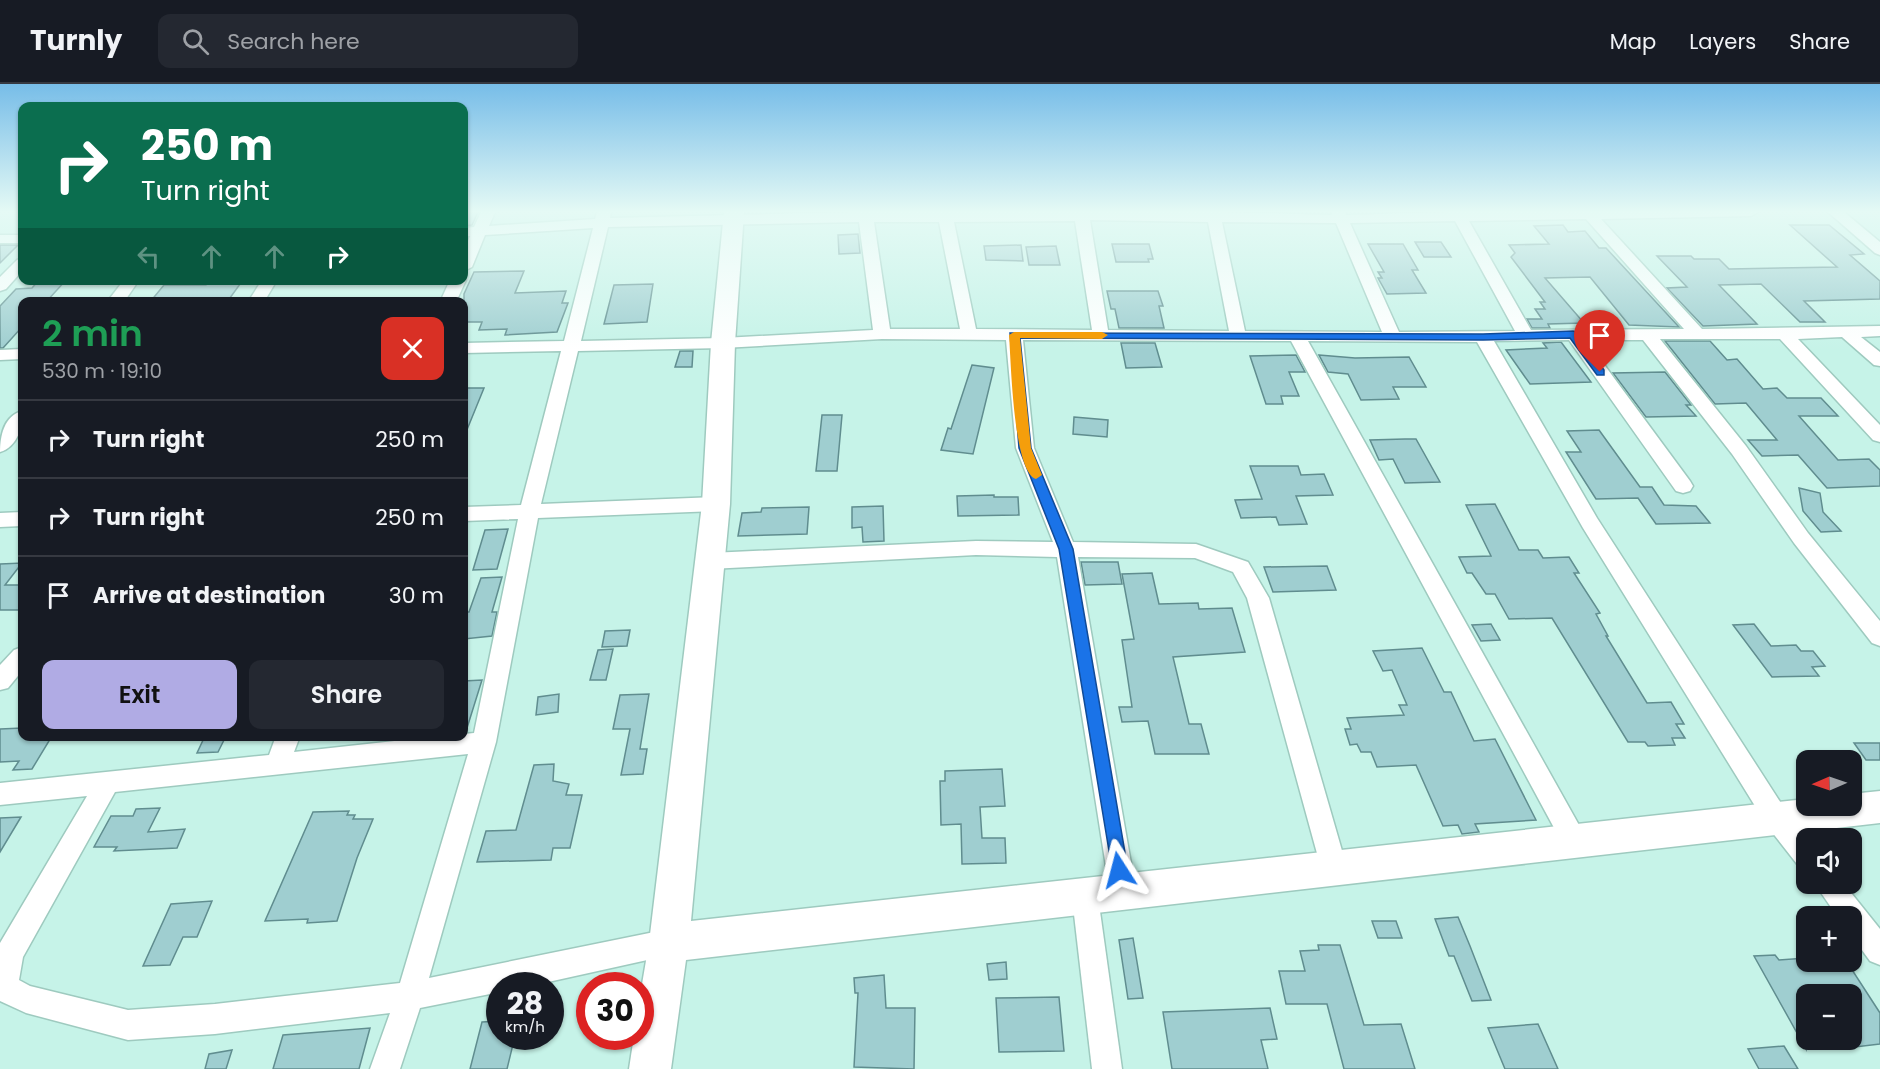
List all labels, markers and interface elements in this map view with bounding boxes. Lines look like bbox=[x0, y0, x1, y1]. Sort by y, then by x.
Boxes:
search box bbox=[158, 14, 578, 68]
text: Turnly bbox=[30, 21, 122, 60]
icon: search bbox=[179, 25, 212, 58]
text: Search here bbox=[227, 26, 360, 57]
text: Map bbox=[1610, 27, 1656, 56]
text: Layers bbox=[1689, 27, 1756, 56]
text: Share bbox=[1789, 27, 1850, 56]
text: 250 m bbox=[141, 116, 273, 175]
icon: right bbox=[42, 126, 120, 204]
text: Turn right bbox=[141, 172, 270, 209]
icon: left bbox=[132, 240, 165, 273]
icon: ahead bbox=[195, 240, 228, 273]
icon: ahead bbox=[258, 240, 291, 273]
icon: right bbox=[321, 240, 354, 273]
text: 2 min bbox=[42, 308, 143, 359]
pin bbox=[1574, 310, 1625, 372]
button: close bbox=[381, 317, 444, 380]
icon: arrive bbox=[1583, 319, 1616, 352]
text: 530 m · 19:10 bbox=[42, 357, 162, 385]
icon: right bbox=[42, 423, 75, 456]
text: Turn right bbox=[93, 424, 204, 455]
text: 250 m bbox=[375, 424, 444, 455]
icon: right bbox=[42, 501, 75, 534]
text: Turn right bbox=[93, 502, 204, 533]
text: 250 m bbox=[375, 502, 444, 533]
icon: arrive bbox=[42, 579, 75, 612]
text: Arrive at destination bbox=[93, 580, 325, 611]
text: 30 m bbox=[389, 580, 444, 611]
button: Exit bbox=[42, 660, 237, 729]
button: Share bbox=[249, 660, 444, 729]
north arrow bbox=[1796, 750, 1862, 816]
map controls bbox=[1796, 750, 1862, 1050]
button: sound bbox=[1796, 828, 1862, 894]
position arrow bbox=[1087, 838, 1151, 902]
button: + bbox=[1796, 906, 1862, 972]
speed limit sign: 30 bbox=[576, 972, 654, 1050]
text: 28 bbox=[507, 982, 543, 1025]
button: − bbox=[1796, 984, 1862, 1050]
text: km/h bbox=[505, 1016, 545, 1037]

